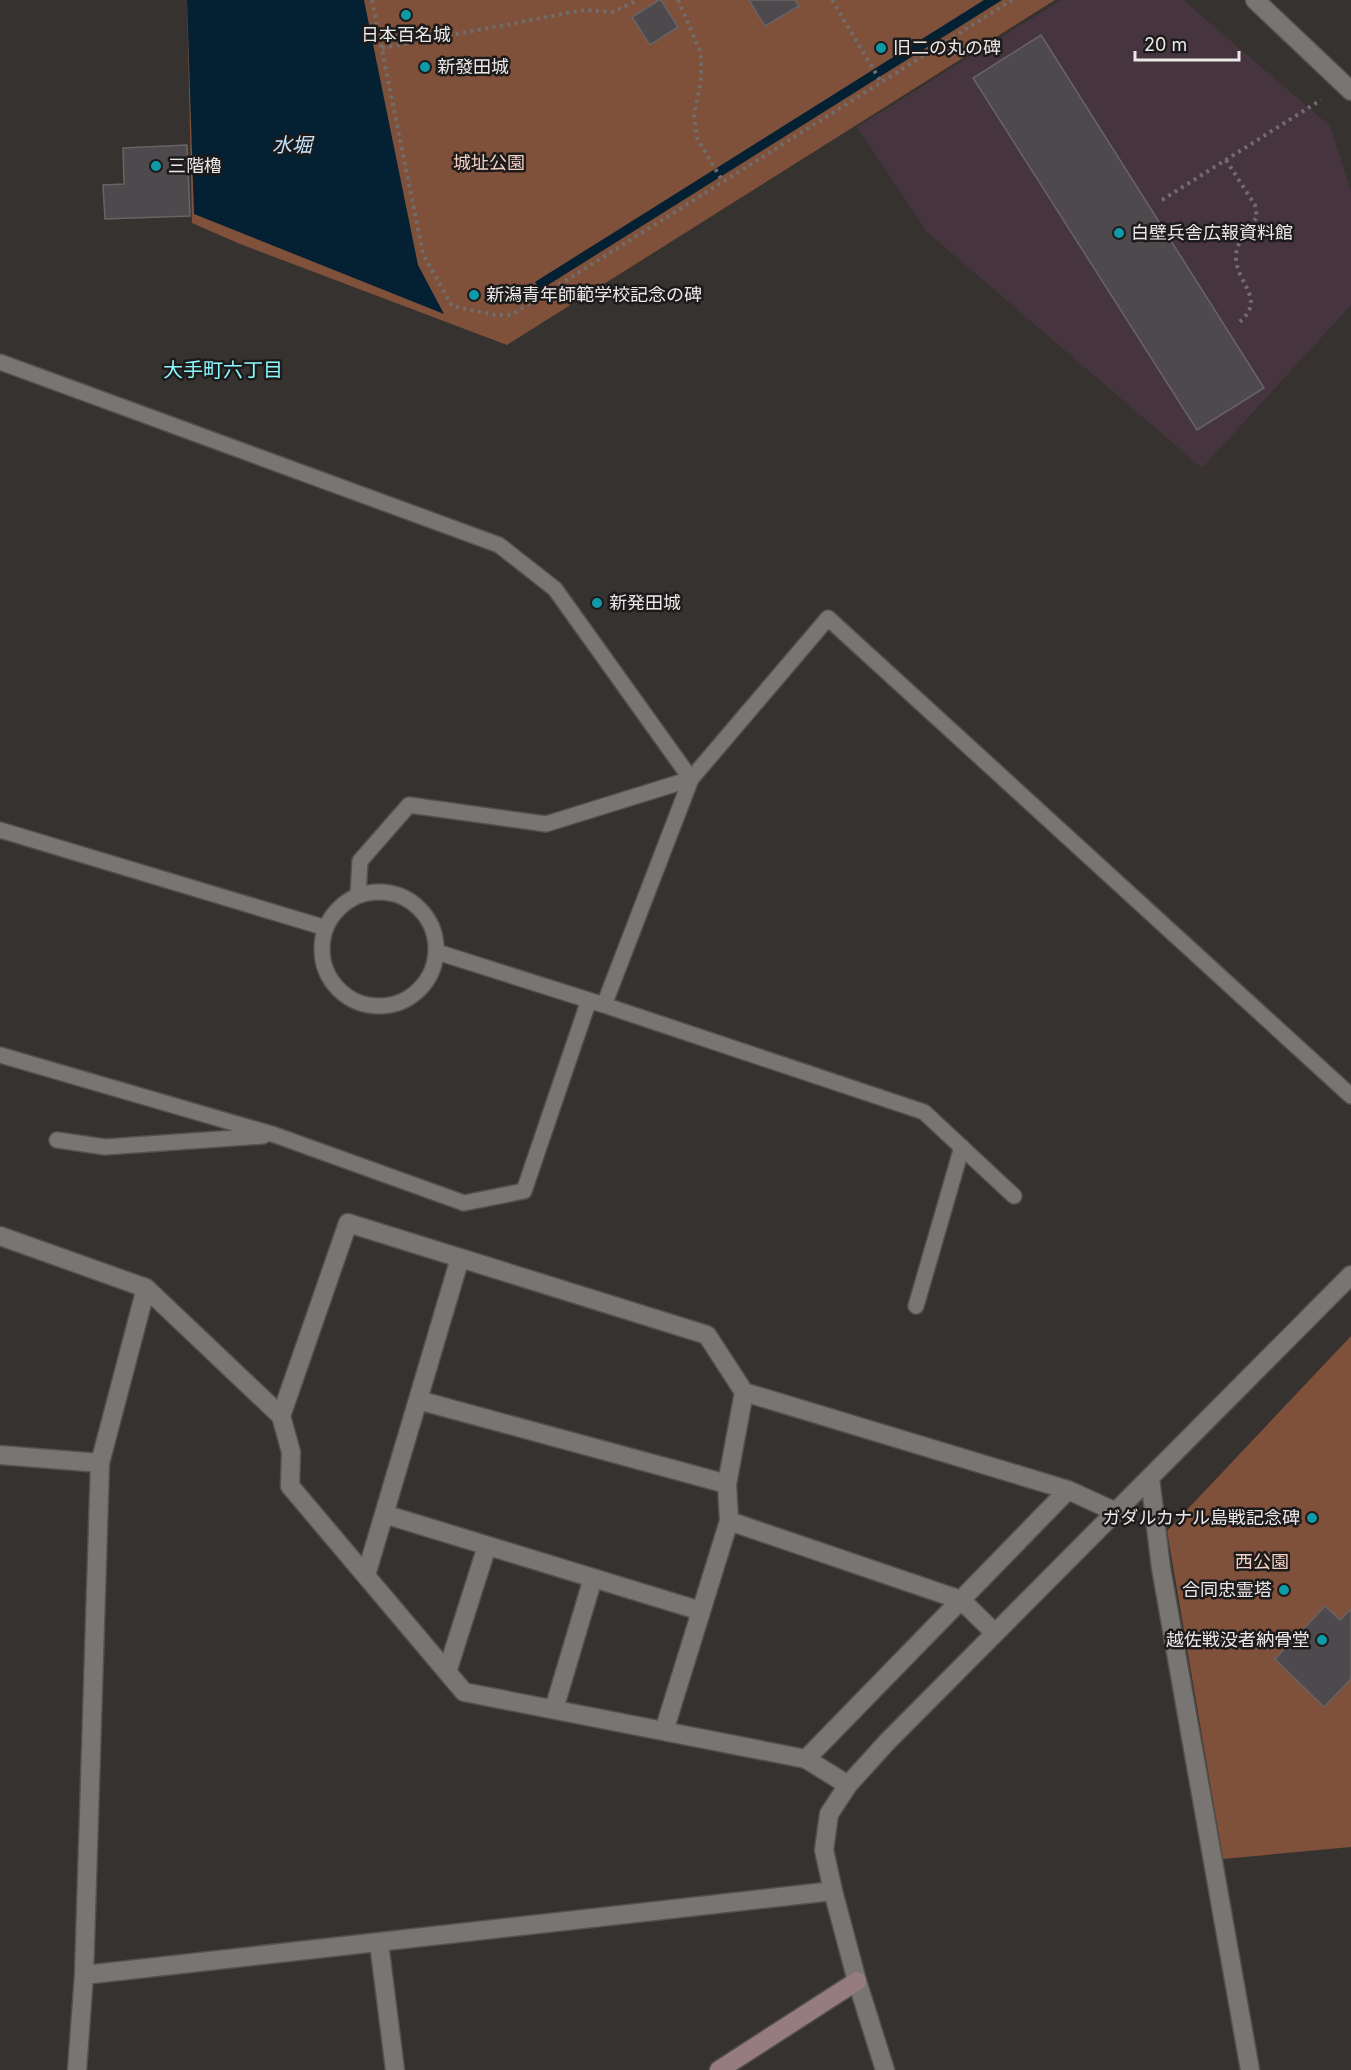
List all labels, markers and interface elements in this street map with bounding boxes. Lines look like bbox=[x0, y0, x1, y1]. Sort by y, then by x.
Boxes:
marker: 日本百名城 bbox=[399, 8, 413, 22]
place label: 日本百名城 bbox=[361, 24, 451, 45]
scale bar bbox=[1135, 24, 1238, 62]
text: 20 m bbox=[1144, 34, 1187, 55]
place label: 旧二の丸の碑 bbox=[893, 37, 1001, 58]
marker: 旧二の丸の碑 bbox=[874, 41, 888, 55]
place label: 新發田城 bbox=[437, 56, 509, 77]
marker: 新發田城 bbox=[418, 60, 432, 74]
water label: 水堀 bbox=[272, 133, 315, 157]
park label: 城址公園 bbox=[453, 152, 525, 173]
place label: 三階櫓 bbox=[168, 155, 222, 176]
marker: 三階櫓 bbox=[149, 159, 163, 173]
place label: 白壁兵舎広報資料館 bbox=[1131, 222, 1293, 243]
marker: 白壁兵舎広報資料館 bbox=[1112, 226, 1126, 240]
place label: 新潟青年師範学校記念の碑 bbox=[486, 284, 702, 305]
marker: 新潟青年師範学校記念の碑 bbox=[467, 288, 481, 302]
district label: 大手町六丁目 bbox=[163, 358, 283, 382]
place label: 新発田城 bbox=[609, 592, 681, 613]
marker: 新発田城 bbox=[590, 596, 604, 610]
place label: ガダルカナル島戦記念碑 bbox=[1103, 1507, 1300, 1528]
marker: ガダルカナル島戦記念碑 bbox=[1305, 1511, 1319, 1525]
park label: 西公園 bbox=[1235, 1551, 1289, 1572]
place label: 合同忠霊塔 bbox=[1182, 1579, 1272, 1600]
marker: 合同忠霊塔 bbox=[1277, 1583, 1291, 1597]
place label: 越佐戦没者納骨堂 bbox=[1166, 1629, 1310, 1650]
marker: 越佐戦没者納骨堂 bbox=[1315, 1633, 1329, 1647]

